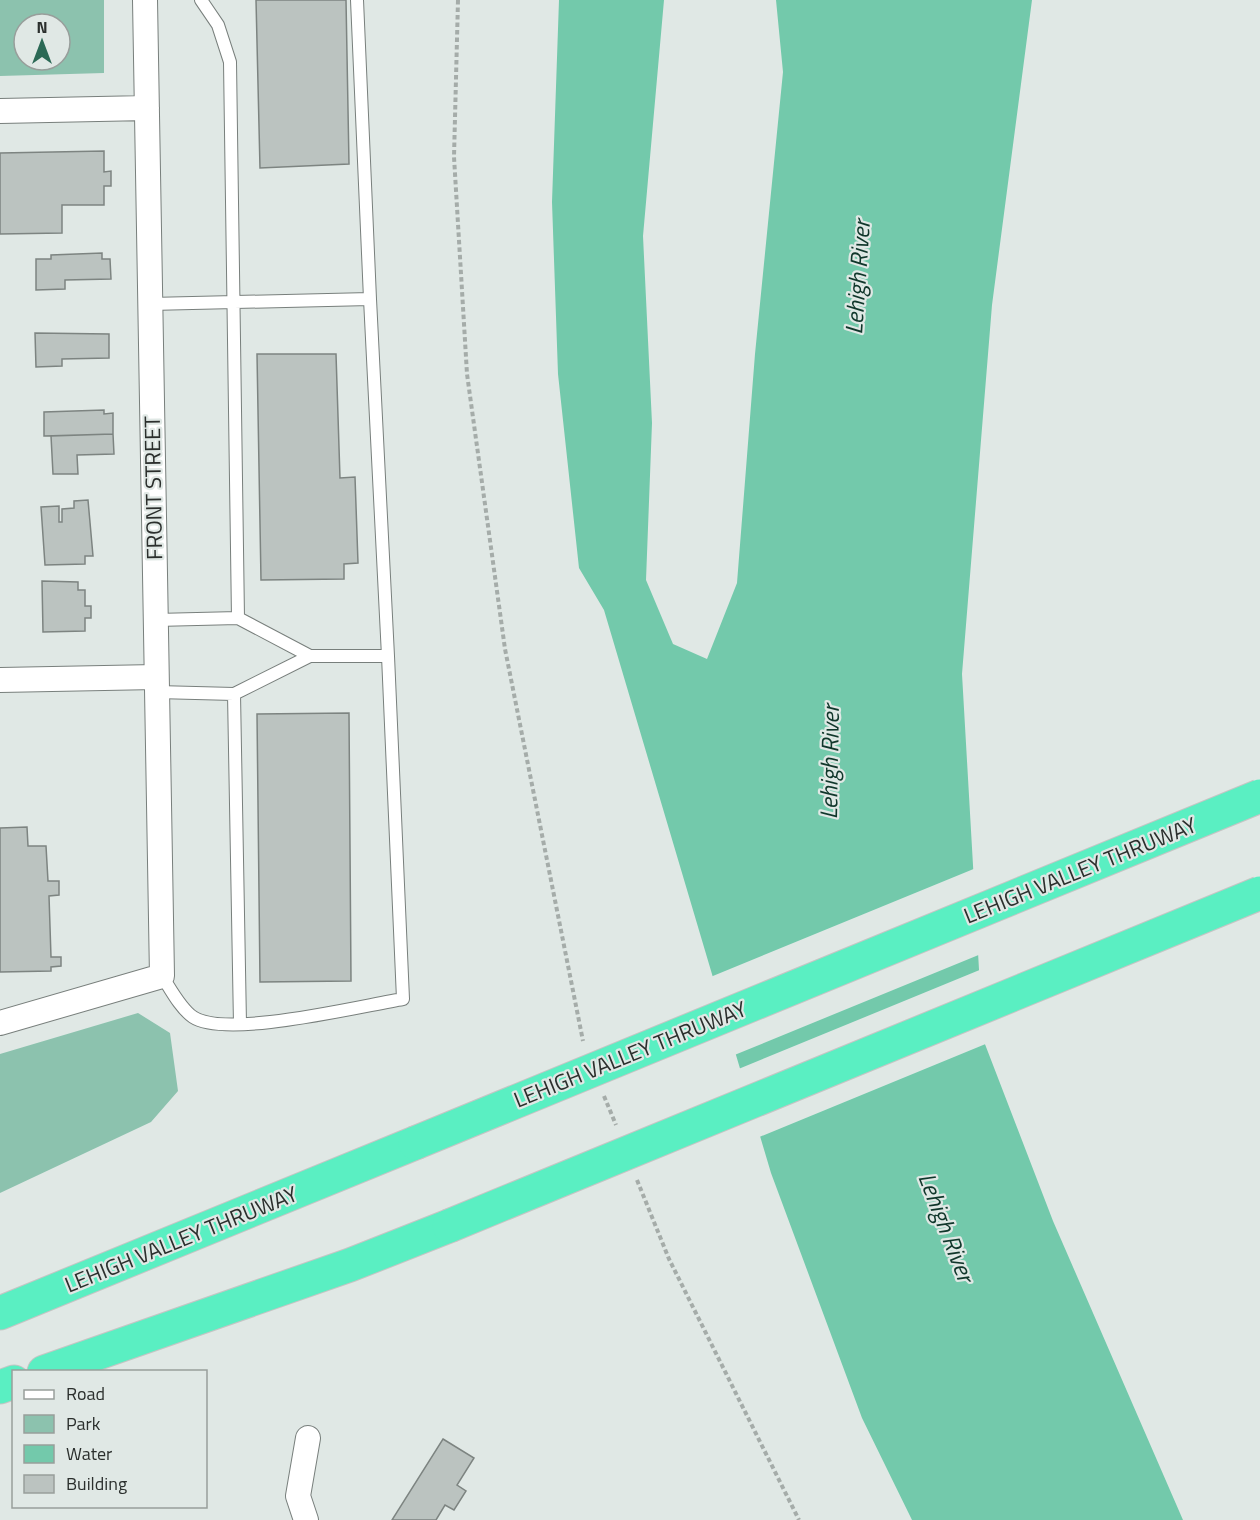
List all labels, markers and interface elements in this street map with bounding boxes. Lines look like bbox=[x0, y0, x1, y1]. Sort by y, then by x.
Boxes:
north arrow bbox=[12, 12, 72, 72]
text: N bbox=[36, 15, 48, 39]
water label: Lehigh River bbox=[835, 215, 879, 335]
street label: FRONT STREET bbox=[135, 415, 171, 560]
water label: Lehigh River bbox=[810, 701, 848, 819]
street label: LEHIGH VALLEY THRUWAY bbox=[958, 808, 1202, 932]
street label: LEHIGH VALLEY THRUWAY bbox=[508, 992, 752, 1116]
water label: Lehigh River bbox=[910, 1167, 986, 1290]
street label: LEHIGH VALLEY THRUWAY bbox=[59, 1177, 303, 1301]
legend bbox=[12, 1370, 207, 1508]
text: Road bbox=[66, 1380, 105, 1407]
text: Park bbox=[66, 1410, 101, 1437]
text: Water bbox=[66, 1440, 112, 1467]
text: Building bbox=[66, 1470, 127, 1497]

